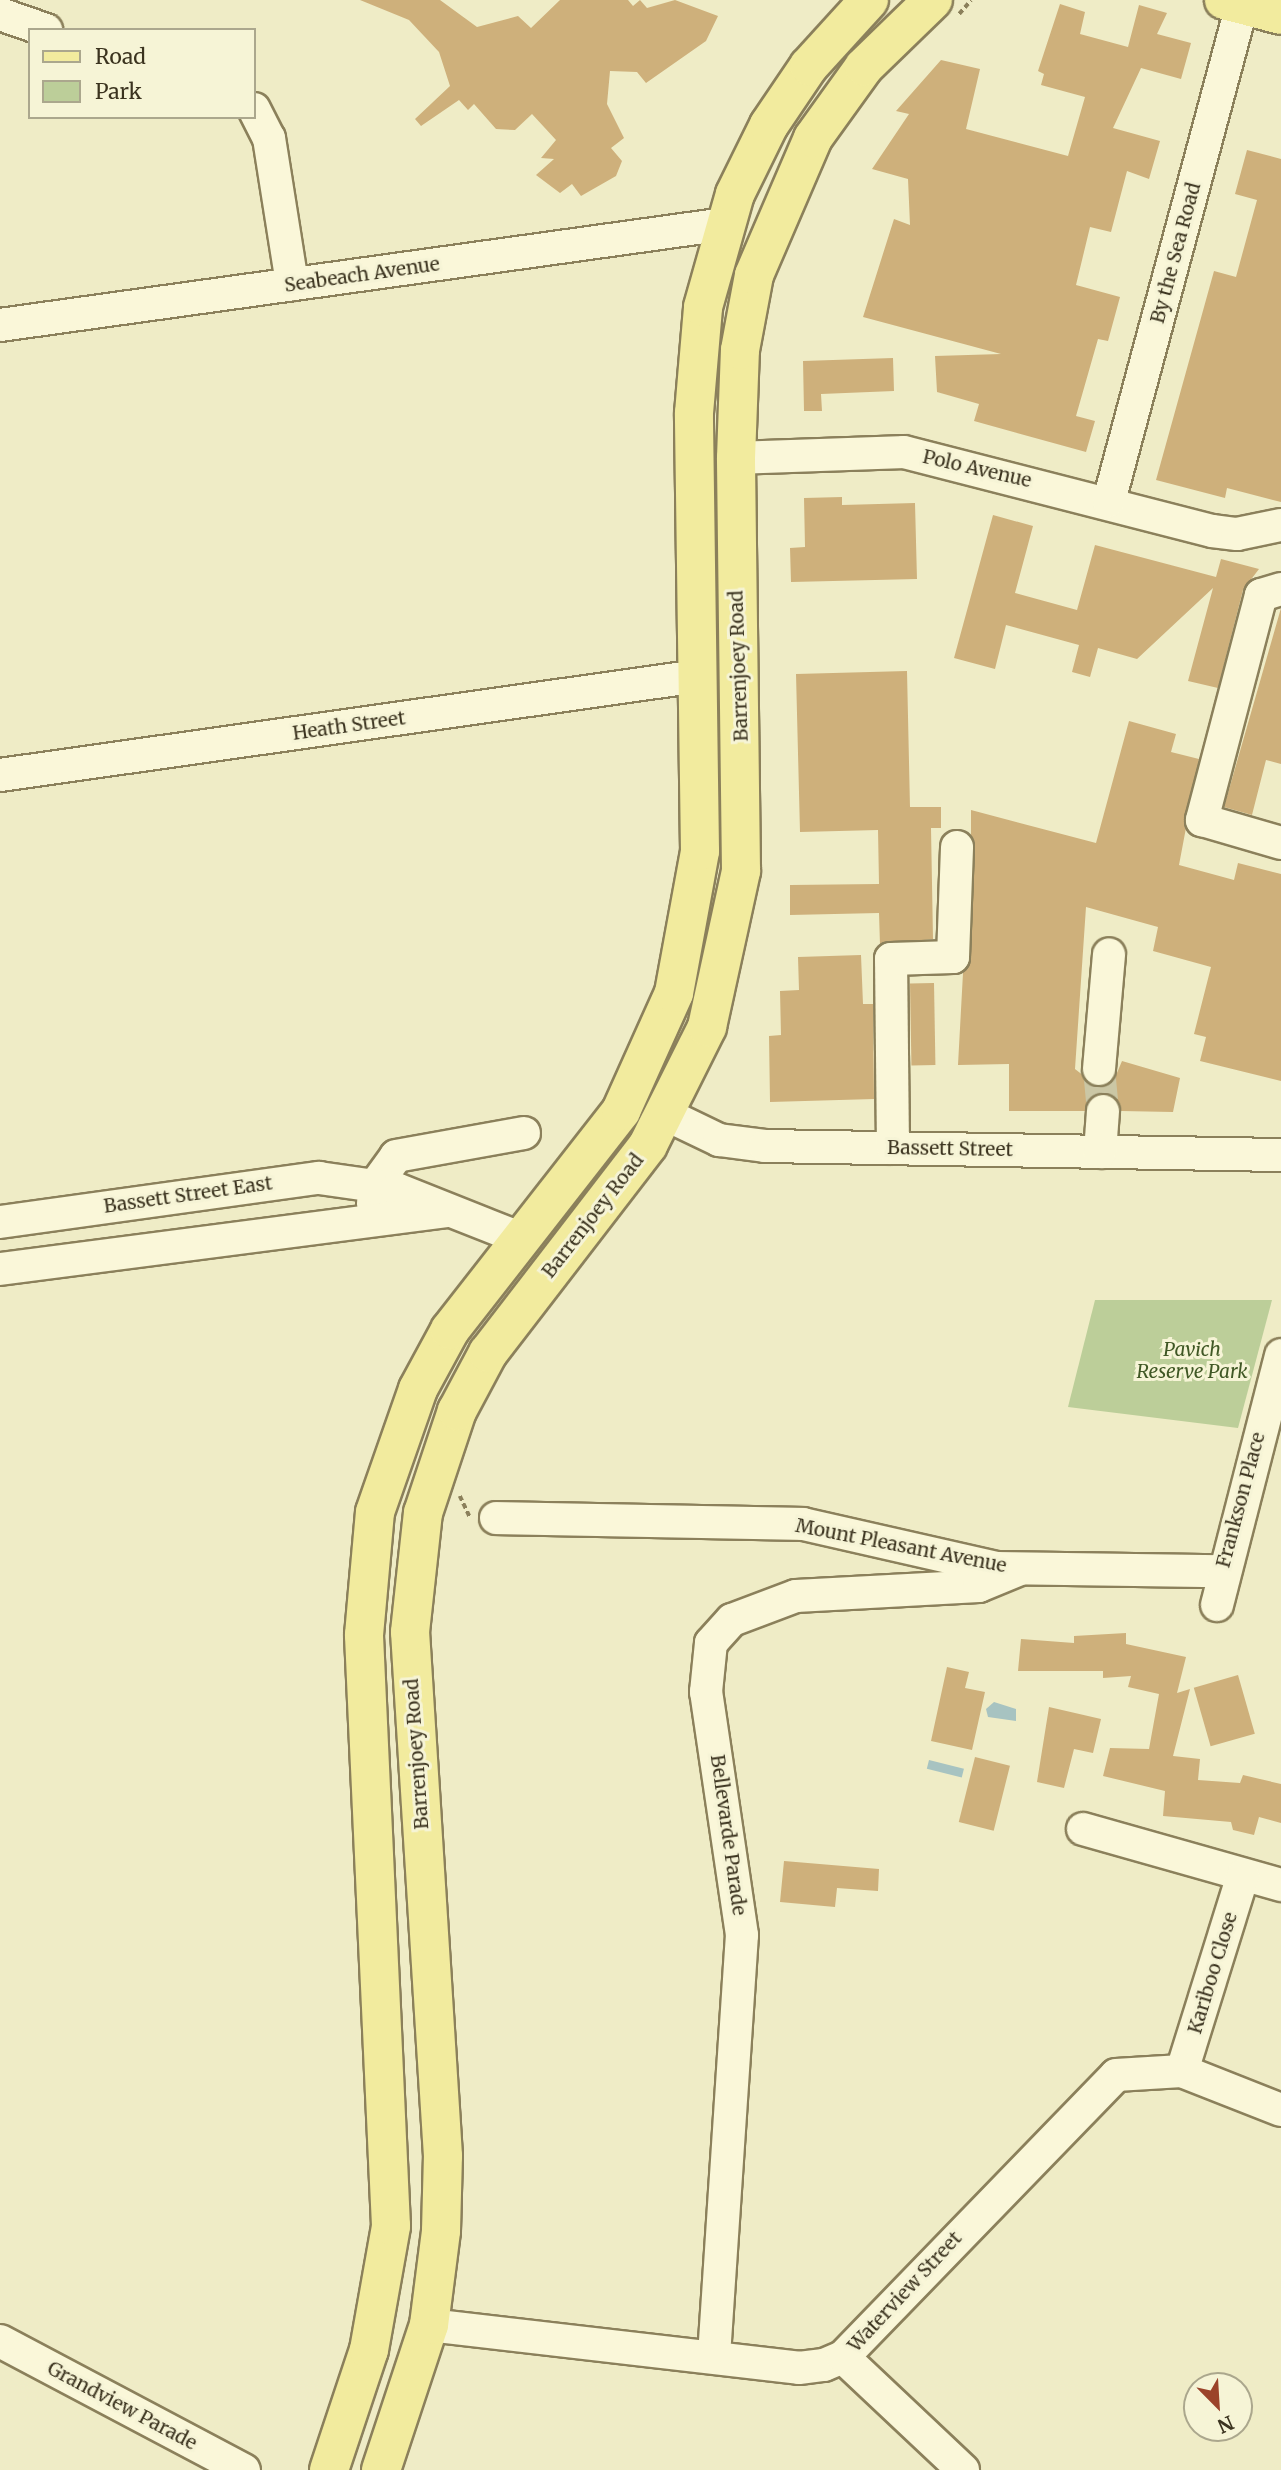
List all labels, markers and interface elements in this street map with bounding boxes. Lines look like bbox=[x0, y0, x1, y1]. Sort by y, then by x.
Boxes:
legend bbox=[28, 28, 256, 119]
text: Road bbox=[95, 43, 146, 70]
text: Park bbox=[95, 78, 142, 105]
street label: By the Sea Road bbox=[1146, 180, 1206, 326]
street label: Seabeach Avenue bbox=[283, 253, 441, 297]
street label: Polo Avenue bbox=[920, 445, 1034, 493]
street label: Barrenjoey Road bbox=[725, 590, 753, 742]
street label: Heath Street bbox=[291, 707, 407, 745]
street label: Bassett Street bbox=[887, 1137, 1013, 1161]
street label: Barrenjoey Road bbox=[537, 1149, 649, 1283]
street label: Bassett Street East bbox=[102, 1172, 274, 1218]
park label: Pavich Reserve Park bbox=[1136, 1339, 1248, 1383]
street label: Frankson Place bbox=[1212, 1430, 1270, 1570]
street label: Mount Pleasant Avenue bbox=[794, 1514, 1008, 1578]
street label: Barrenjoey Road bbox=[400, 1678, 434, 1830]
street label: Bellevarde Parade bbox=[705, 1753, 751, 1917]
street label: Kariboo Close bbox=[1184, 1909, 1242, 2037]
street label: Waterview Street bbox=[843, 2227, 967, 2357]
street label: Grandview Parade bbox=[43, 2357, 201, 2455]
north arrow bbox=[1183, 2372, 1253, 2442]
text: N bbox=[1214, 2410, 1237, 2438]

